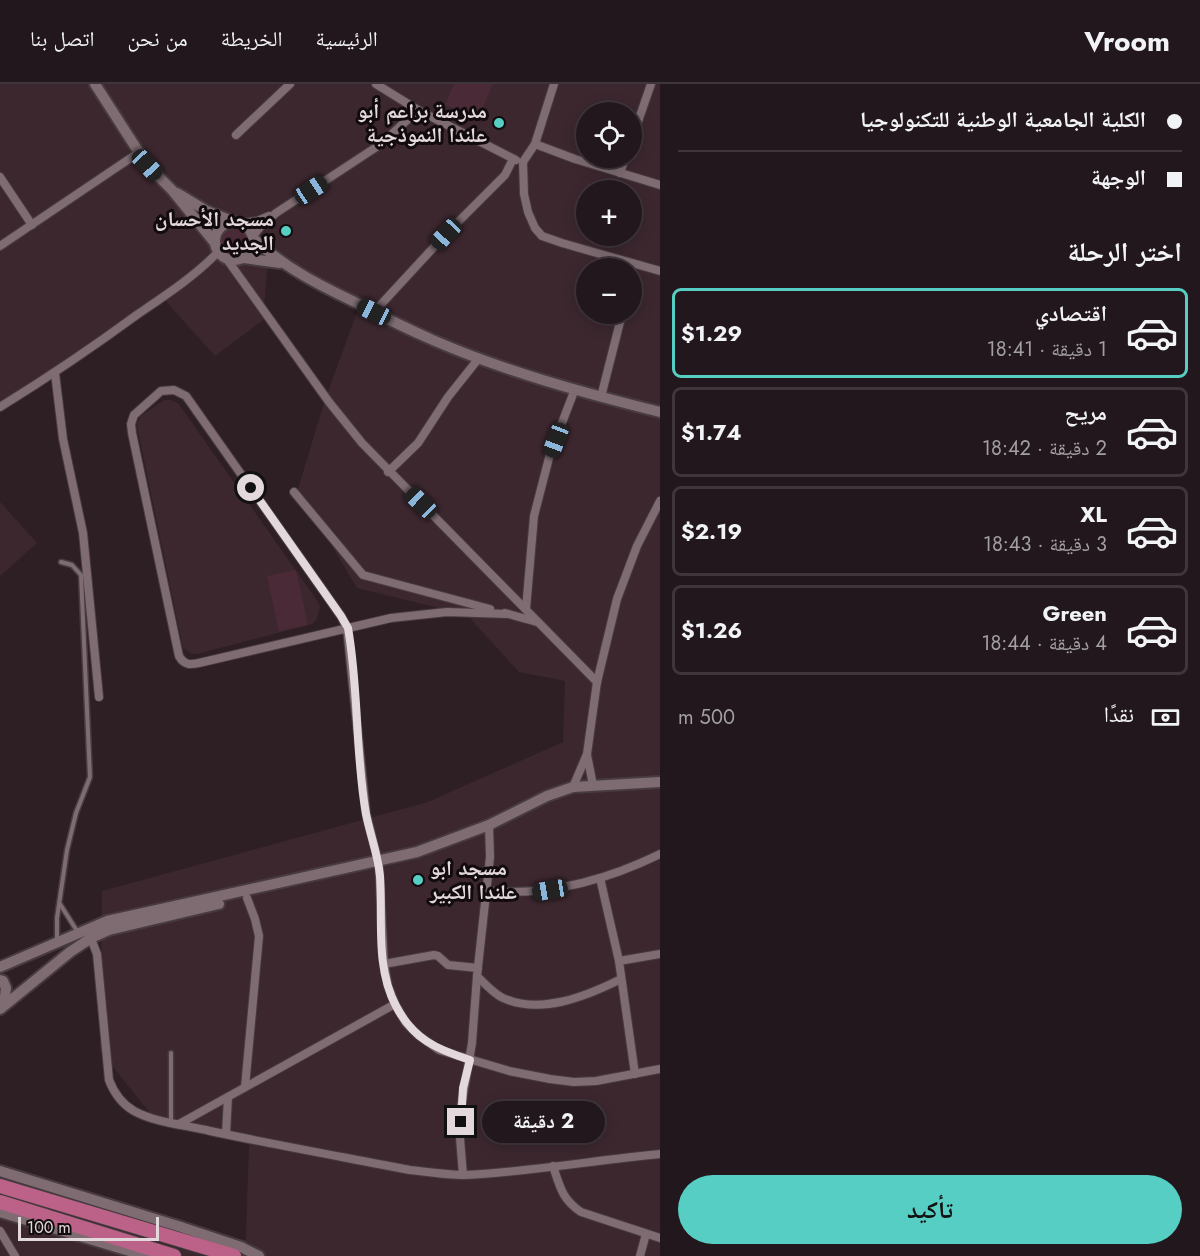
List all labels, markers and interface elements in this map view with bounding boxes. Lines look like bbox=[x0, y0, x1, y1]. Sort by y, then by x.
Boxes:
text: Vroom bbox=[1084, 21, 1170, 62]
text: اتصل بنا bbox=[30, 24, 94, 54]
text: من نحن bbox=[127, 24, 188, 54]
text: الخريطة bbox=[221, 24, 283, 54]
text: الرئيسية bbox=[316, 24, 378, 54]
place label: مدرسة براعم أبو علندا النموذجية bbox=[357, 96, 487, 150]
map controls bbox=[576, 102, 642, 324]
button: locate bbox=[576, 102, 642, 168]
text: الكلية الجامعية الوطنية للتكنولوجيا bbox=[860, 103, 1146, 135]
marker: مدرسة براعم أبو علندا النموذجية bbox=[492, 116, 506, 130]
car bbox=[128, 146, 166, 184]
text: الوجهة bbox=[1091, 161, 1146, 193]
car bbox=[291, 173, 331, 207]
button: + bbox=[576, 180, 642, 246]
place label: مسجد الأحسان الجديد bbox=[155, 204, 274, 258]
car bbox=[427, 215, 465, 253]
marker: مسجد الأحسان الجديد bbox=[279, 224, 293, 238]
text: اختر الرحلة bbox=[1067, 232, 1182, 271]
button: − bbox=[576, 258, 642, 324]
car bbox=[354, 296, 394, 328]
text: اقتصادي bbox=[1035, 297, 1107, 329]
icon: car bbox=[1125, 306, 1179, 360]
text: $1.29 bbox=[681, 317, 742, 349]
text: 1 دقيقة · 18:41 bbox=[987, 335, 1107, 364]
text: مريح bbox=[1064, 396, 1107, 428]
icon: car bbox=[1125, 405, 1179, 459]
text: $1.74 bbox=[681, 416, 742, 448]
car bbox=[541, 420, 571, 460]
text: 2 دقيقة · 18:42 bbox=[982, 434, 1107, 463]
route start bbox=[237, 474, 264, 501]
car bbox=[402, 484, 440, 522]
text: XL bbox=[1080, 498, 1107, 530]
icon: car bbox=[1125, 504, 1179, 558]
text: $2.19 bbox=[681, 515, 742, 547]
text: 3 دقيقة · 18:43 bbox=[983, 530, 1107, 559]
text: Green bbox=[1043, 597, 1107, 629]
icon: car bbox=[1125, 603, 1179, 657]
text: $1.26 bbox=[681, 614, 742, 646]
text: 4 دقيقة · 18:44 bbox=[981, 629, 1107, 658]
text: نقدًا bbox=[1104, 698, 1134, 730]
icon: cash bbox=[1149, 701, 1182, 734]
text: 500 m bbox=[678, 703, 735, 732]
place label: مسجد ابو علندا الكبير bbox=[429, 853, 517, 907]
marker: مسجد ابو علندا الكبير bbox=[411, 873, 425, 887]
car bbox=[531, 878, 569, 902]
callout: 2 دقيقة bbox=[482, 1101, 605, 1143]
text: 2 دقيقة bbox=[513, 1107, 574, 1136]
route end bbox=[447, 1108, 474, 1135]
button: تأكيد bbox=[678, 1175, 1182, 1244]
scale bar bbox=[18, 1214, 159, 1242]
text: 100 m bbox=[27, 1216, 71, 1239]

